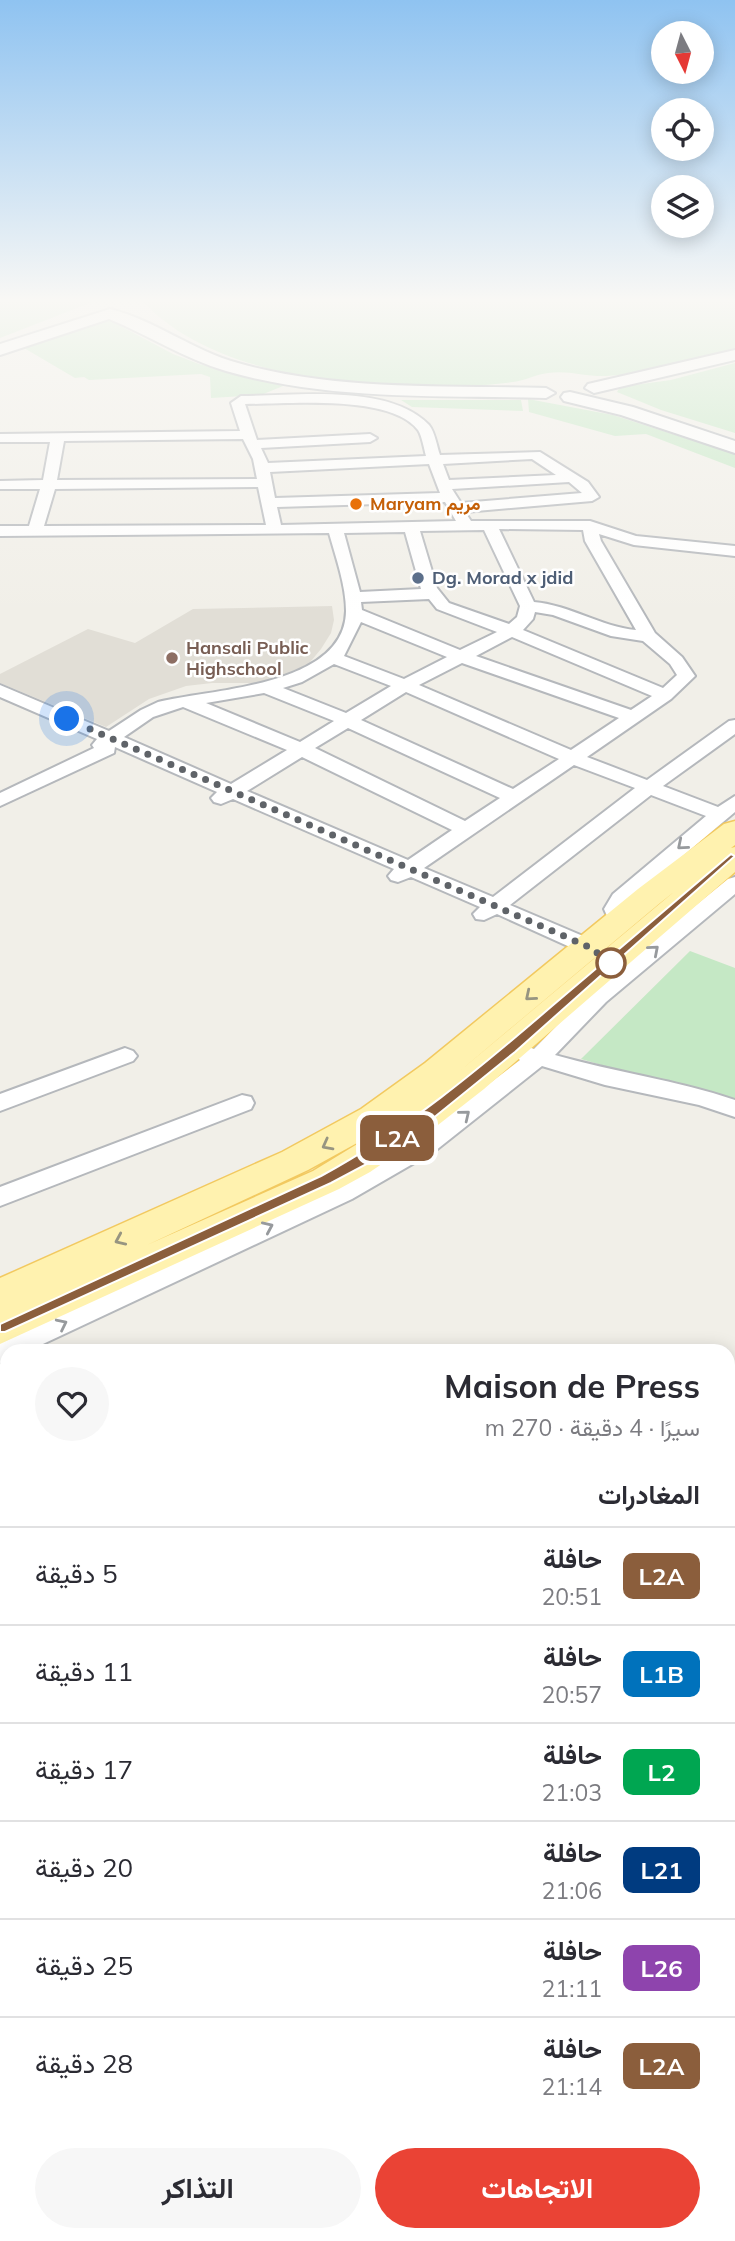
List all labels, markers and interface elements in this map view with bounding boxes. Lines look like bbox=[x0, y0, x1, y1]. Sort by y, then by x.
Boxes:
north arrow bbox=[651, 21, 714, 84]
map controls bbox=[651, 21, 714, 238]
button: locate bbox=[651, 98, 714, 161]
button: layers bbox=[651, 175, 714, 238]
place label: Maryam مريم bbox=[370, 492, 481, 516]
marker: Maryam مريم bbox=[348, 496, 364, 512]
place label: Dg. Morad x jdid bbox=[432, 566, 573, 589]
marker: Dg. Morad x jdid bbox=[410, 570, 426, 586]
place label: Hansali Public Highschool bbox=[186, 636, 309, 680]
marker: Hansali Public Highschool bbox=[164, 650, 180, 666]
your location bbox=[49, 701, 84, 736]
one-way arrow bbox=[678, 837, 691, 849]
one-way arrow bbox=[646, 946, 659, 958]
unlabelled marker bbox=[596, 948, 626, 978]
one-way arrow bbox=[525, 988, 538, 1000]
one-way arrow bbox=[458, 1111, 470, 1124]
line badge: L2A bbox=[357, 1115, 437, 1161]
text: L2A bbox=[374, 1123, 420, 1153]
one-way arrow bbox=[322, 1136, 334, 1150]
one-way arrow bbox=[261, 1221, 273, 1235]
one-way arrow bbox=[115, 1232, 127, 1246]
one-way arrow bbox=[55, 1318, 67, 1332]
text: Maison de Press bbox=[444, 1365, 700, 1406]
button: heart bbox=[35, 1367, 109, 1441]
text: سيرًا · 4 دقيقة · 270 m bbox=[485, 1413, 700, 1442]
text: المغادرات bbox=[598, 1478, 700, 1511]
text: حافلة bbox=[543, 1542, 602, 1575]
text: 5 دقيقة bbox=[35, 1557, 118, 1590]
text: L2A bbox=[639, 1561, 684, 1591]
text: 20:51 bbox=[542, 1582, 602, 1611]
text: حافلة bbox=[543, 1640, 602, 1673]
text: 11 دقيقة bbox=[35, 1655, 133, 1688]
text: L1B bbox=[639, 1659, 684, 1689]
text: 20:57 bbox=[542, 1680, 602, 1709]
text: حافلة bbox=[543, 1738, 602, 1771]
text: 17 دقيقة bbox=[35, 1753, 133, 1786]
text: L2 bbox=[648, 1757, 675, 1787]
text: 21:03 bbox=[542, 1778, 602, 1807]
text: حافلة bbox=[543, 1836, 602, 1869]
text: 20 دقيقة bbox=[35, 1851, 133, 1884]
text: L21 bbox=[640, 1855, 683, 1885]
text: 21:06 bbox=[542, 1876, 602, 1905]
text: حافلة bbox=[543, 1934, 602, 1967]
text: 25 دقيقة bbox=[35, 1949, 133, 1982]
text: L26 bbox=[640, 1953, 683, 1983]
text: 21:11 bbox=[542, 1974, 602, 2003]
text: حافلة bbox=[543, 2032, 602, 2065]
text: 28 دقيقة bbox=[35, 2047, 133, 2080]
text: L2A bbox=[639, 2051, 684, 2081]
text: 21:14 bbox=[542, 2072, 602, 2101]
button: التذاكر bbox=[35, 2148, 361, 2228]
button: الاتجاهات bbox=[375, 2148, 700, 2228]

